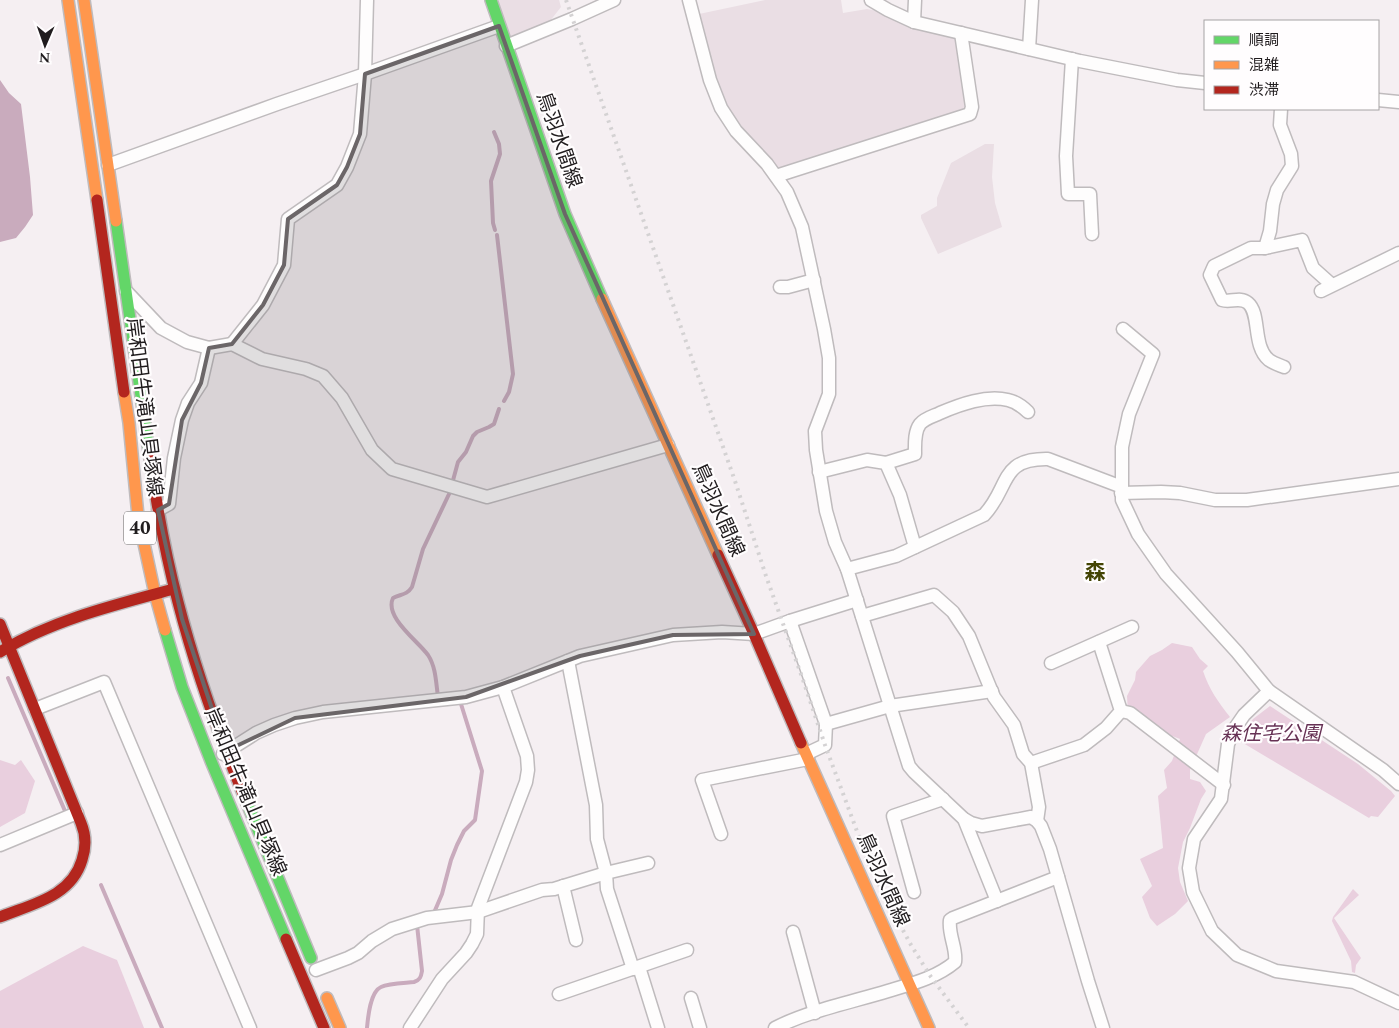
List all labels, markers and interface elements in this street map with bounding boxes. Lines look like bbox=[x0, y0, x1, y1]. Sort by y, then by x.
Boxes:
north arrow bbox=[20, 20, 70, 70]
legend bbox=[1204, 20, 1379, 110]
text: 順調 bbox=[1249, 29, 1279, 52]
text: N bbox=[38, 47, 51, 68]
text: 混雑 bbox=[1249, 54, 1279, 77]
text: 渋滞 bbox=[1249, 79, 1279, 102]
street label: 鳥羽水間線 bbox=[529, 88, 589, 192]
street label: 岸和田牛滝山貝塚線 bbox=[118, 316, 170, 498]
street label: 鳥羽水間線 bbox=[684, 458, 752, 562]
road number: 40 bbox=[124, 512, 156, 544]
district label: 森 bbox=[1085, 557, 1106, 589]
street label: 岸和田牛滝山貝塚線 bbox=[196, 703, 294, 881]
park label: 森住宅公園 bbox=[1221, 719, 1324, 749]
street label: 鳥羽水間線 bbox=[849, 828, 917, 932]

